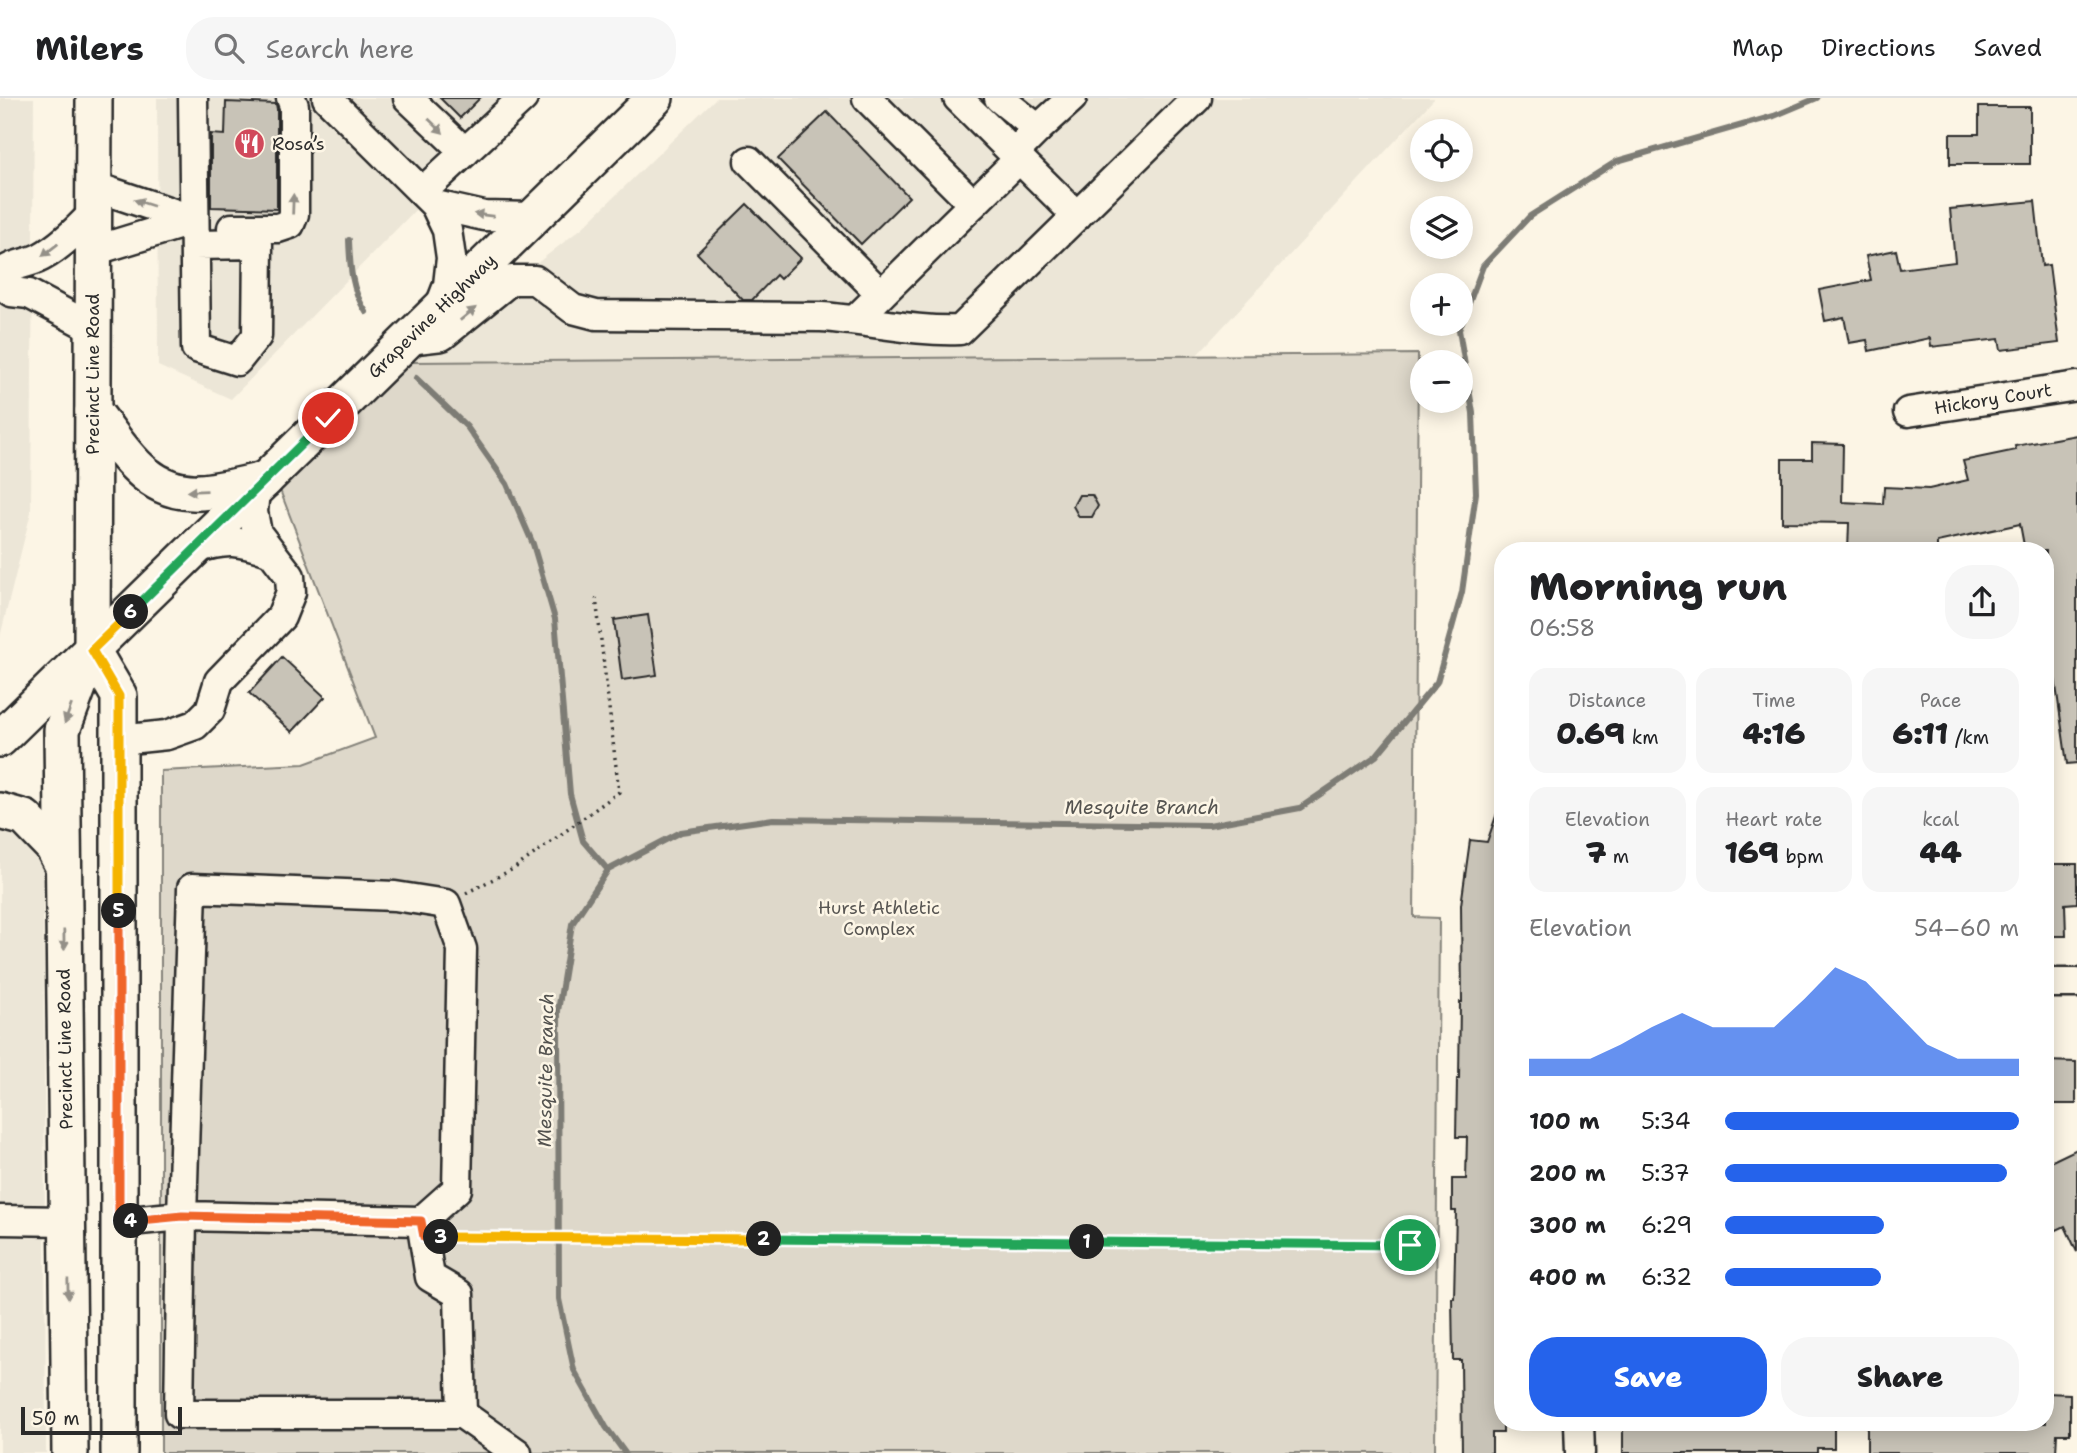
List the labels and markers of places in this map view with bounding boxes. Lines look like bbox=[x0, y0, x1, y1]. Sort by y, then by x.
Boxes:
restaurant icon: Rosa’s bbox=[232, 127, 266, 161]
place label: Rosa’s bbox=[272, 132, 325, 156]
pin bbox=[298, 388, 358, 448]
pin: 6 bbox=[114, 594, 148, 630]
pin: 5 bbox=[102, 894, 136, 928]
pin: 4 bbox=[114, 1204, 148, 1238]
pin bbox=[1380, 1215, 1440, 1275]
pin: 3 bbox=[424, 1220, 458, 1254]
pin: 2 bbox=[746, 1222, 782, 1256]
pin: 1 bbox=[1070, 1224, 1104, 1260]

